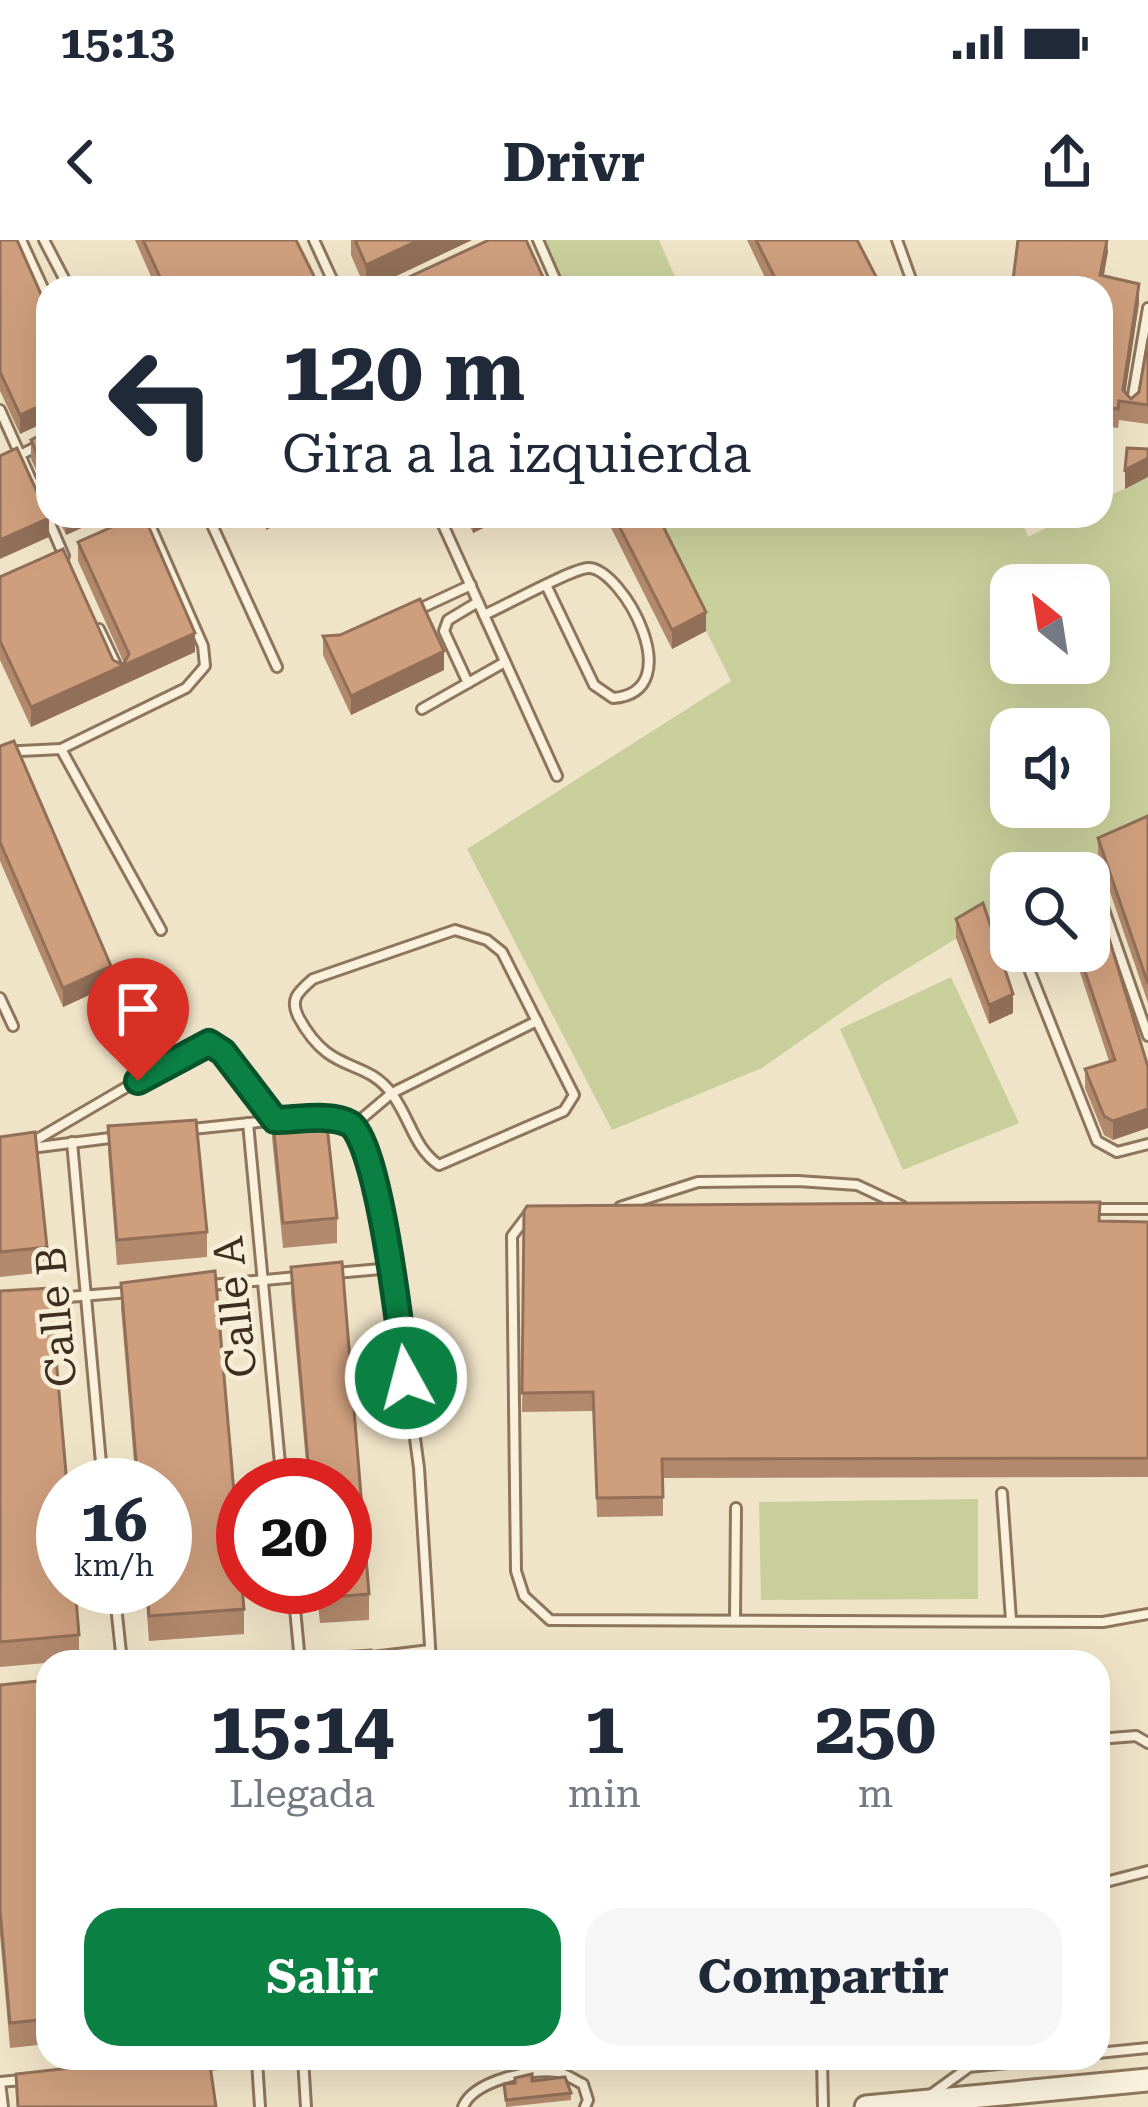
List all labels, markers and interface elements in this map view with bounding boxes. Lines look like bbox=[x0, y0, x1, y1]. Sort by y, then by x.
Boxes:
text: 15:13 bbox=[60, 16, 175, 69]
icon: back bbox=[48, 129, 114, 195]
icon: share bbox=[1034, 129, 1100, 195]
text: Drivr bbox=[503, 131, 645, 194]
text: 120 m bbox=[282, 322, 525, 420]
icon: left bbox=[84, 324, 240, 480]
text: Gira a la izquierda bbox=[282, 422, 751, 485]
north arrow bbox=[990, 564, 1110, 684]
map controls bbox=[990, 564, 1110, 972]
button: sound bbox=[990, 708, 1110, 828]
button: search bbox=[990, 852, 1110, 972]
pin bbox=[87, 958, 189, 1081]
icon: arrive bbox=[105, 976, 171, 1042]
street label: Calle A bbox=[203, 1233, 267, 1380]
street label: Calle B bbox=[25, 1245, 87, 1389]
position arrow bbox=[343, 1315, 469, 1441]
speed limit sign: 20 bbox=[216, 1458, 372, 1614]
text: 16 bbox=[80, 1485, 148, 1556]
text: km/h bbox=[74, 1548, 154, 1583]
text: 15:14 bbox=[210, 1686, 394, 1771]
text: 1 bbox=[584, 1686, 625, 1771]
text: 250 bbox=[815, 1686, 936, 1771]
text: Llegada bbox=[229, 1771, 375, 1817]
text: min bbox=[568, 1771, 641, 1817]
text: m bbox=[858, 1771, 893, 1817]
button: Salir bbox=[84, 1908, 561, 2046]
button: Compartir bbox=[585, 1908, 1062, 2046]

